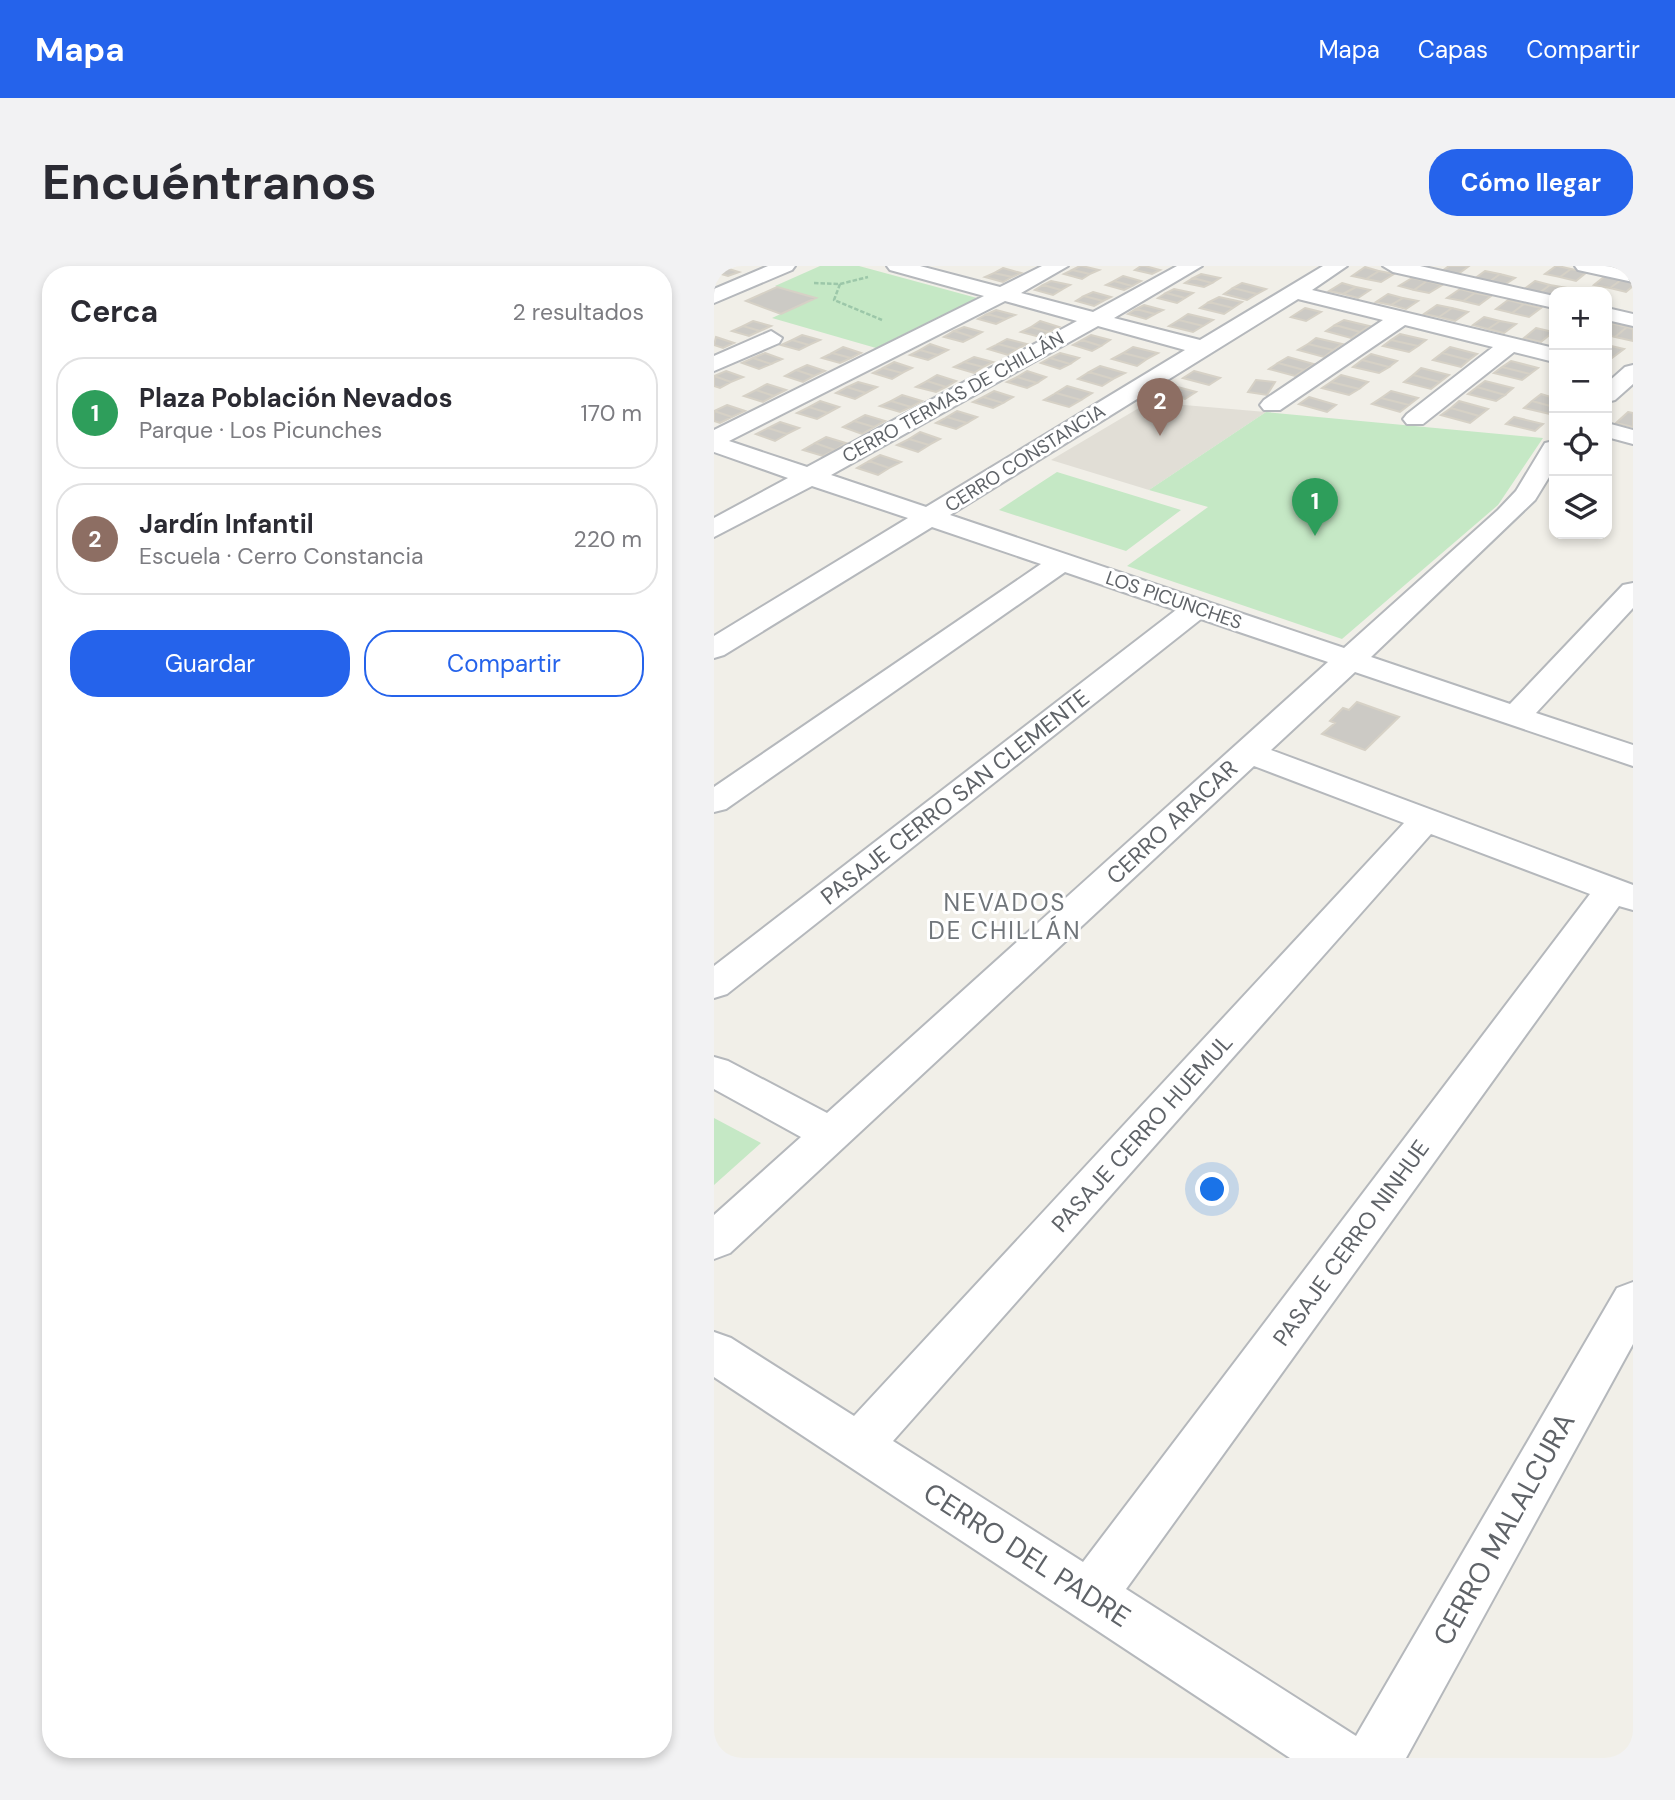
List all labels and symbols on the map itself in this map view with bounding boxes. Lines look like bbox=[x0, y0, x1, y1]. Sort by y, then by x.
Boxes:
street label: CERRO TERMAS DE CHILLÁN bbox=[838, 326, 1068, 468]
pin: 2 bbox=[1137, 378, 1183, 436]
street label: CERRO CONSTANCIA bbox=[940, 398, 1110, 517]
pin: 1 bbox=[1292, 478, 1338, 536]
street label: LOS PICUNCHES bbox=[1103, 565, 1245, 635]
street label: PASAJE CERRO SAN CLEMENTE bbox=[815, 683, 1095, 911]
street label: CERRO ARACAR bbox=[1100, 753, 1244, 891]
district label: NEVADOS DE CHILLÁN bbox=[928, 887, 1082, 946]
street label: PASAJE CERRO HUEMUL bbox=[1045, 1028, 1239, 1238]
street label: PASAJE CERRO NINHUE bbox=[1266, 1134, 1436, 1352]
your location bbox=[1195, 1172, 1229, 1206]
street label: CERRO MALALCURA bbox=[1425, 1406, 1583, 1652]
street label: CERRO DEL PADRE bbox=[916, 1474, 1138, 1636]

